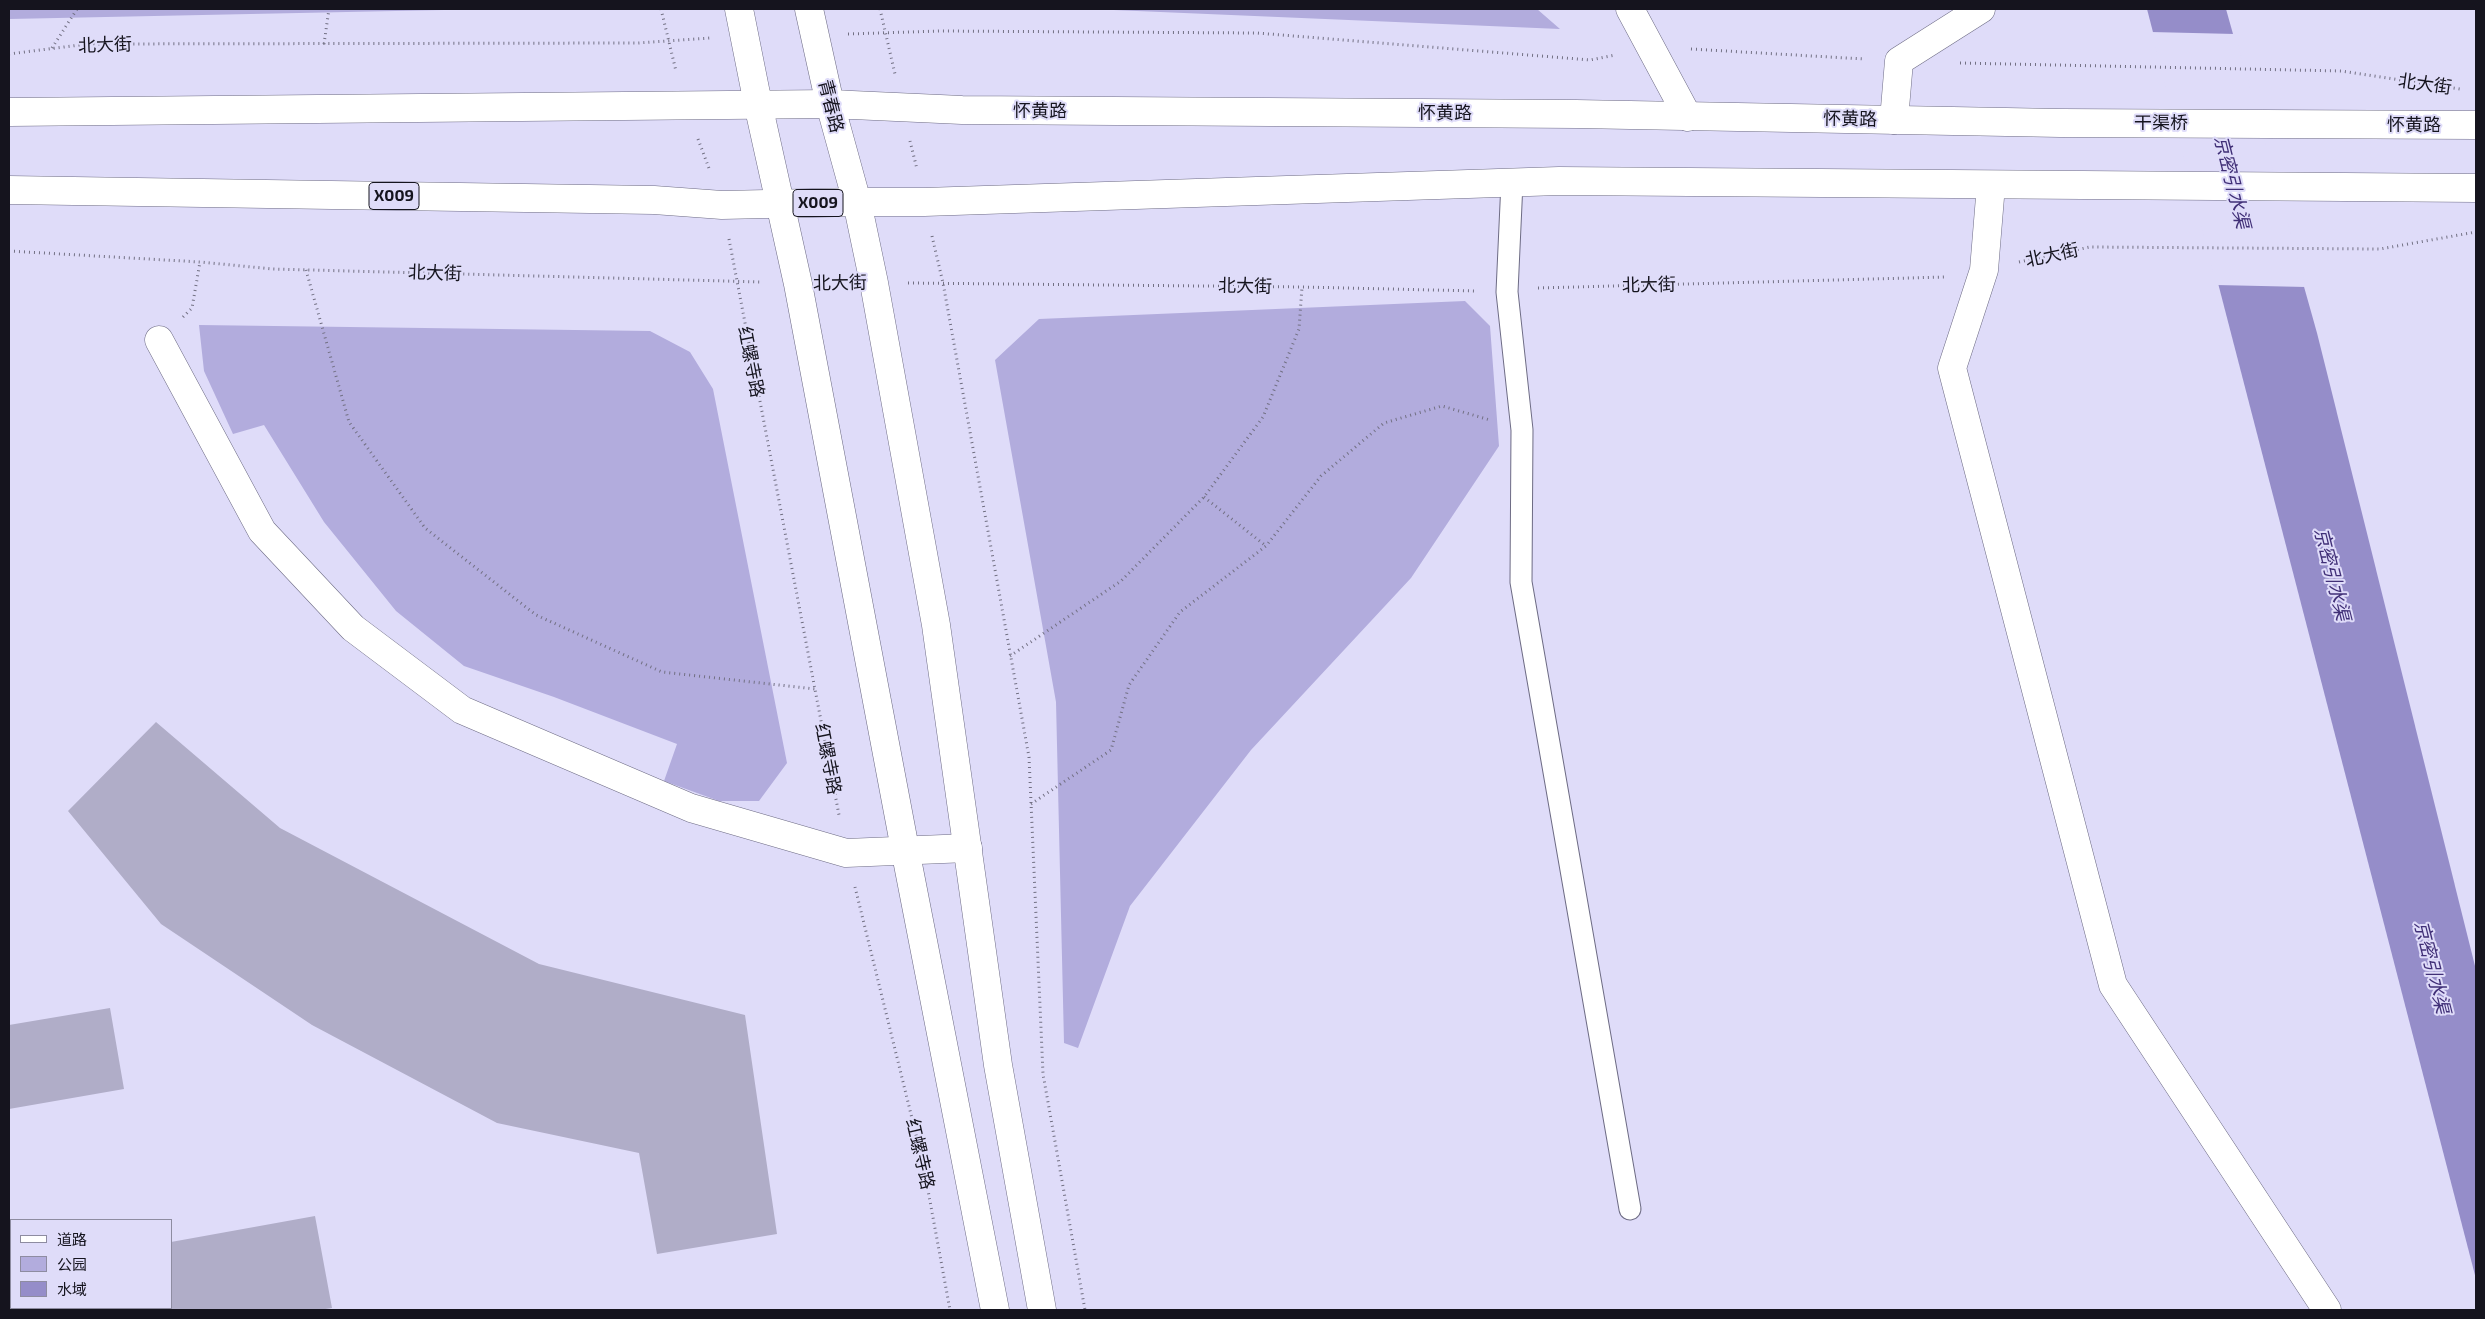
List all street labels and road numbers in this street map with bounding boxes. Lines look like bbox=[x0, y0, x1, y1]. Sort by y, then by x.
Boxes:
street label: 北大街 bbox=[78, 33, 132, 57]
street label: 北大街 bbox=[2397, 70, 2453, 98]
street label: 青春路 bbox=[814, 77, 848, 135]
street label: 怀黄路 bbox=[1013, 100, 1067, 122]
street label: 怀黄路 bbox=[1418, 102, 1472, 124]
street label: 怀黄路 bbox=[1823, 108, 1877, 130]
street label: 干渠桥 bbox=[2134, 112, 2188, 134]
street label: 怀黄路 bbox=[2387, 114, 2441, 136]
road number: X009 bbox=[369, 182, 419, 210]
road number: X009 bbox=[793, 190, 843, 217]
street label: 北大街 bbox=[2023, 239, 2081, 271]
street label: 北大街 bbox=[408, 261, 462, 285]
street label: 北大街 bbox=[813, 272, 867, 294]
street label: 北大街 bbox=[1622, 274, 1676, 296]
street label: 北大街 bbox=[1218, 275, 1272, 297]
street label: 红螺寺路 bbox=[734, 325, 768, 399]
street label: 红螺寺路 bbox=[811, 722, 845, 796]
street label: 红螺寺路 bbox=[901, 1116, 939, 1192]

